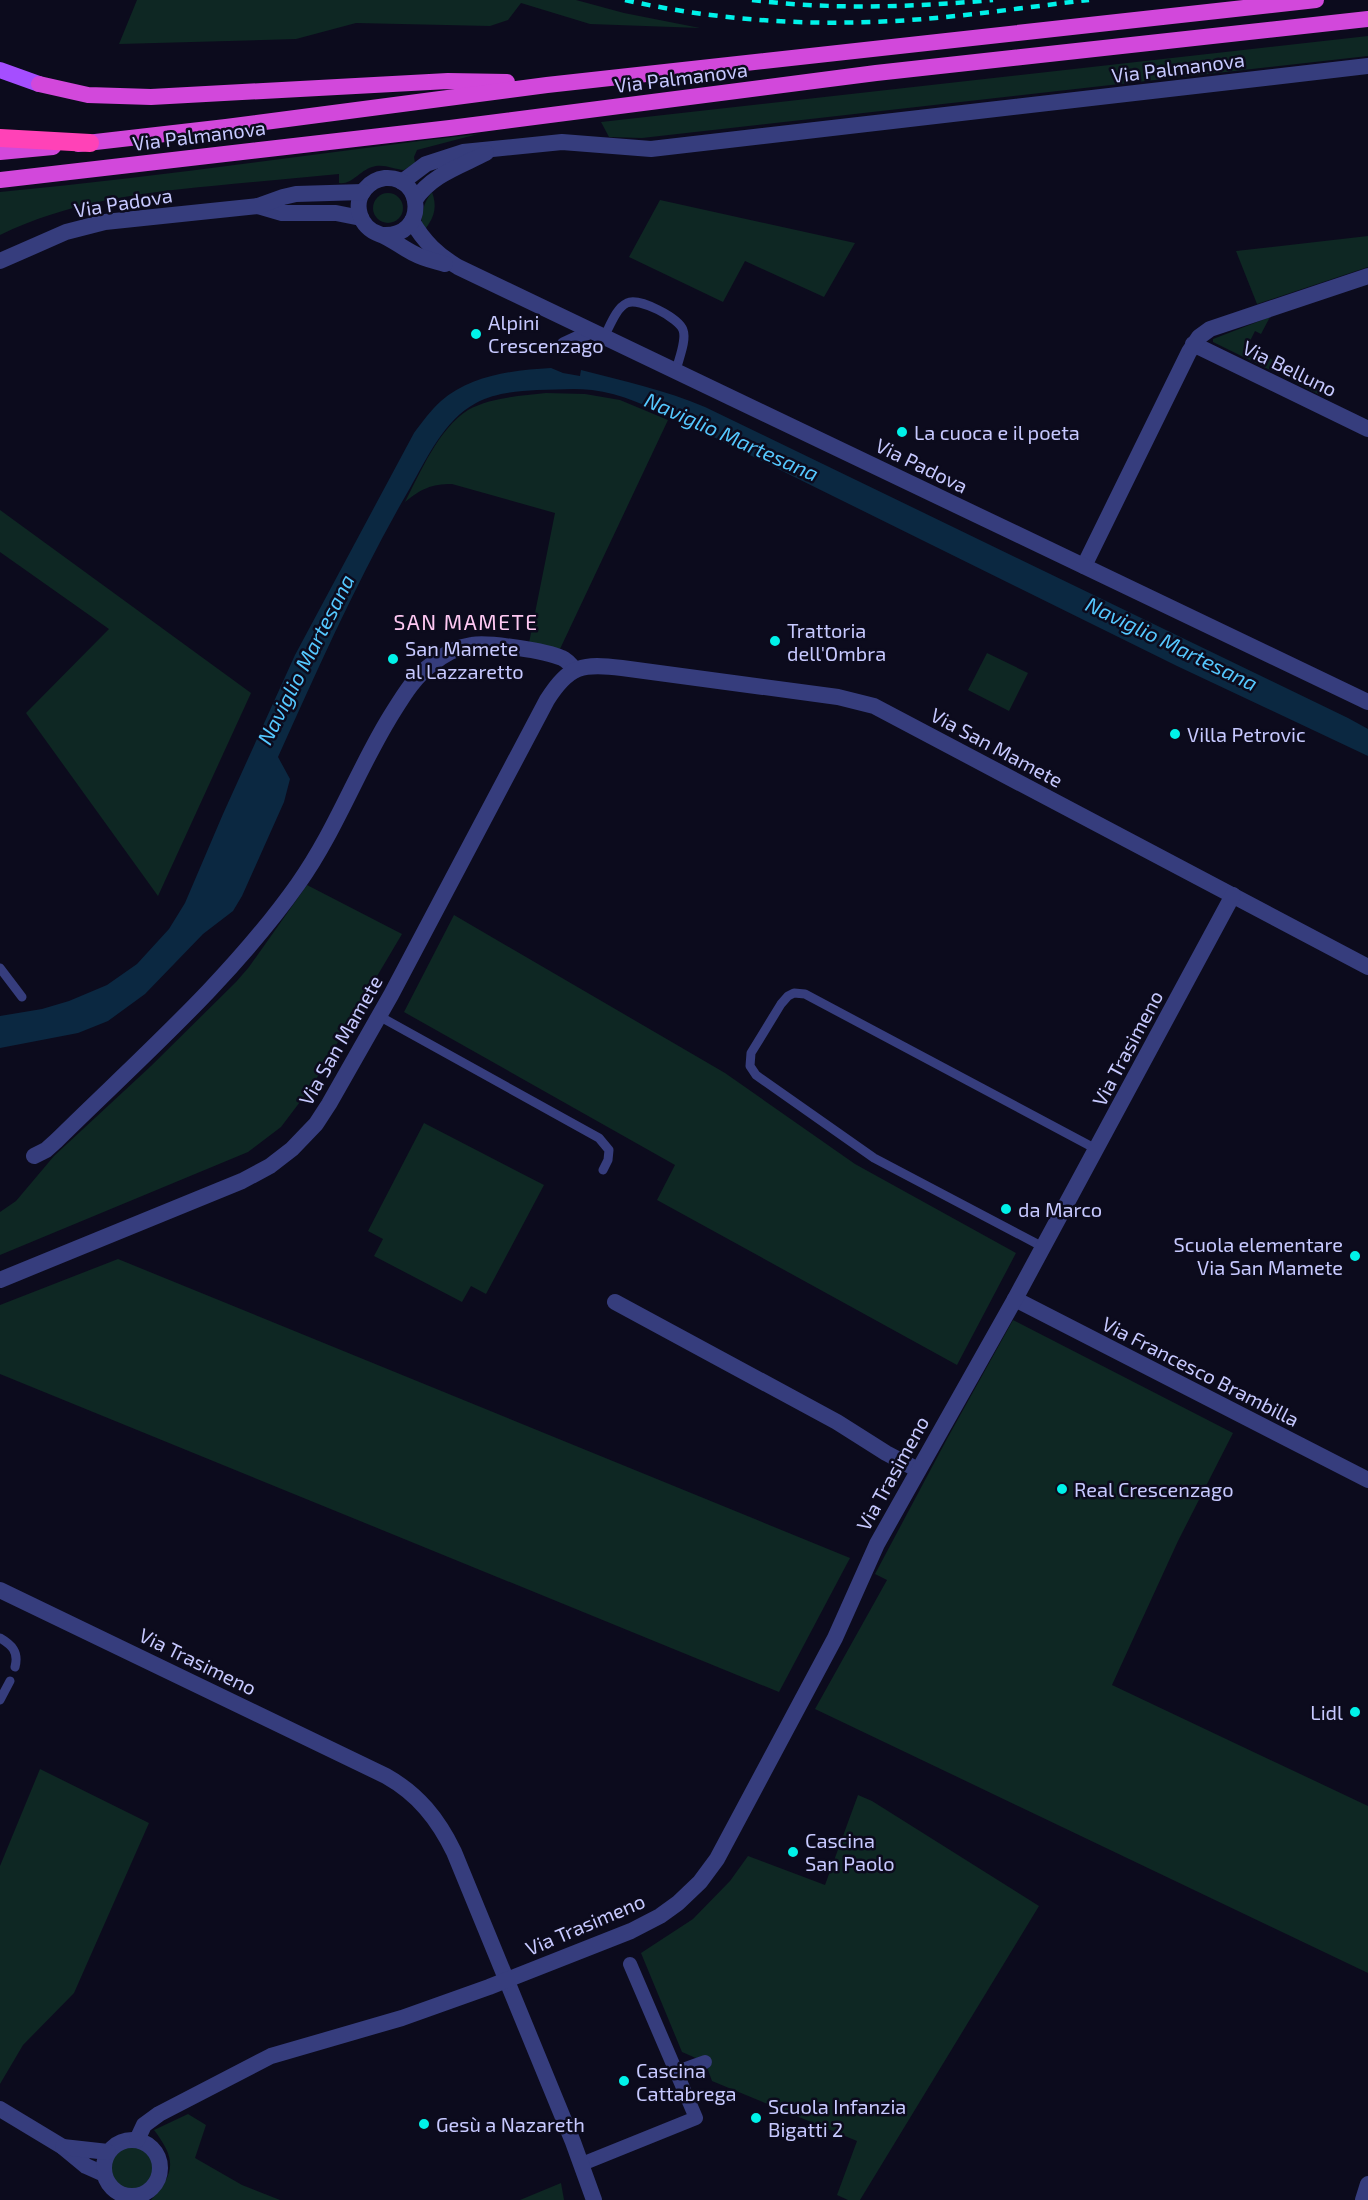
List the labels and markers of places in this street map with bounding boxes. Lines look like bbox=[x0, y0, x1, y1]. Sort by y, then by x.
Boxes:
place label: Alpini Crescenzago bbox=[488, 310, 604, 357]
marker: Alpini Crescenzago bbox=[469, 327, 483, 341]
place label: La cuoca e il poeta bbox=[914, 420, 1080, 444]
marker: La cuoca e il poeta bbox=[895, 425, 909, 439]
place label: Trattoria dell'Ombra bbox=[787, 618, 886, 665]
marker: Trattoria dell'Ombra bbox=[768, 634, 782, 648]
place label: San Mamete al Lazzaretto bbox=[405, 636, 524, 683]
marker: San Mamete al Lazzaretto bbox=[386, 652, 400, 666]
place label: Villa Petrovic bbox=[1187, 722, 1306, 746]
marker: Villa Petrovic bbox=[1168, 727, 1182, 741]
place label: da Marco bbox=[1018, 1197, 1102, 1221]
marker: da Marco bbox=[999, 1202, 1013, 1216]
place label: Scuola elementare Via San Mamete bbox=[1173, 1232, 1343, 1279]
marker: Scuola elementare Via San Mamete bbox=[1348, 1249, 1362, 1263]
place label: Real Crescenzago bbox=[1074, 1477, 1234, 1501]
marker: Real Crescenzago bbox=[1055, 1482, 1069, 1496]
place label: Lidl bbox=[1310, 1700, 1343, 1724]
marker: Lidl bbox=[1348, 1705, 1362, 1719]
place label: Cascina San Paolo bbox=[805, 1828, 895, 1875]
marker: Cascina San Paolo bbox=[786, 1845, 800, 1859]
place label: Cascina Cattabrega bbox=[636, 2058, 737, 2105]
marker: Cascina Cattabrega bbox=[617, 2074, 631, 2088]
place label: Scuola Infanzia Bigatti 2 bbox=[768, 2094, 906, 2141]
marker: Scuola Infanzia Bigatti 2 bbox=[749, 2111, 763, 2125]
place label: Gesù a Nazareth bbox=[436, 2112, 585, 2136]
marker: Gesù a Nazareth bbox=[417, 2117, 431, 2131]

